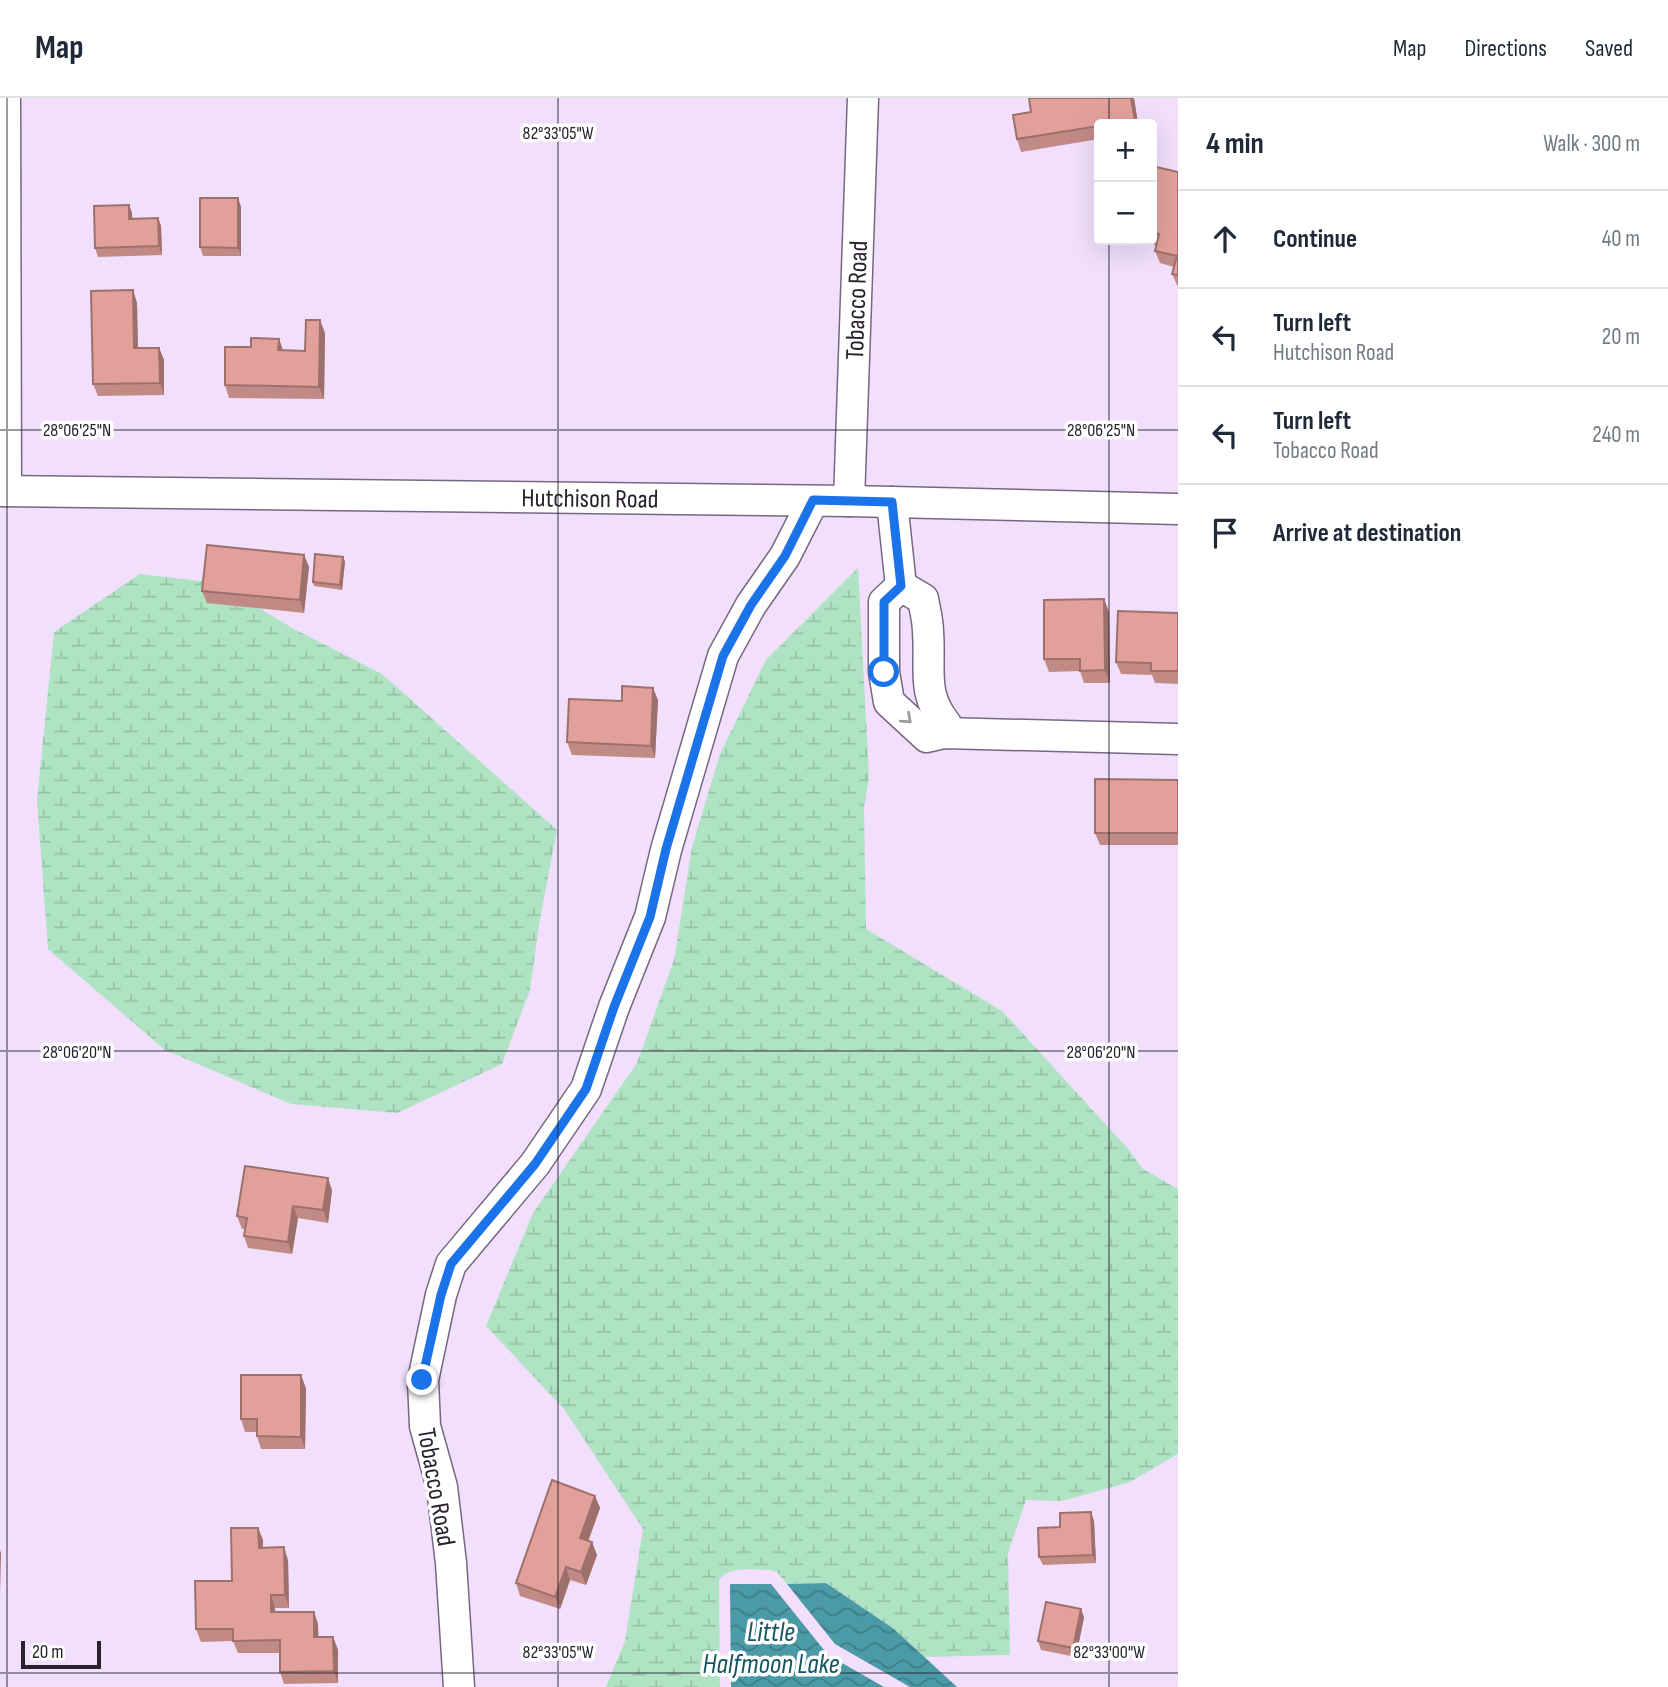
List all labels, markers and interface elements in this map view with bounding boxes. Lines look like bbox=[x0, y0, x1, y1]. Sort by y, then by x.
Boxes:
text: Map bbox=[35, 28, 84, 68]
text: Map bbox=[1393, 34, 1426, 63]
text: Directions bbox=[1464, 34, 1547, 63]
text: Saved bbox=[1585, 34, 1633, 63]
map controls bbox=[1094, 119, 1157, 245]
button: + bbox=[1094, 119, 1157, 182]
text: 82°33'05"W bbox=[523, 123, 594, 144]
text: 4 min bbox=[1206, 126, 1264, 162]
text: Walk · 300 m bbox=[1543, 130, 1640, 158]
button: − bbox=[1094, 182, 1157, 245]
icon: ahead bbox=[1206, 220, 1244, 258]
text: Continue bbox=[1273, 224, 1357, 255]
text: 40 m bbox=[1602, 225, 1640, 253]
street label: Tobacco Road bbox=[840, 240, 875, 360]
text: Turn left bbox=[1273, 308, 1351, 339]
icon: left bbox=[1206, 318, 1244, 356]
text: 20 m bbox=[1602, 323, 1640, 351]
text: Hutchison Road bbox=[1273, 339, 1394, 367]
text: Turn left bbox=[1273, 406, 1351, 437]
icon: left bbox=[1206, 416, 1244, 454]
text: 28°06'25"N bbox=[43, 420, 111, 441]
text: 28°06'25"N bbox=[1067, 420, 1135, 441]
text: 240 m bbox=[1592, 421, 1640, 449]
text: Tobacco Road bbox=[1273, 437, 1378, 465]
street label: Hutchison Road bbox=[521, 483, 659, 516]
icon: arrive bbox=[1206, 514, 1244, 552]
text: Arrive at destination bbox=[1273, 518, 1461, 549]
route start bbox=[868, 656, 899, 687]
one-way arrow bbox=[899, 711, 912, 723]
text: 28°06'20"N bbox=[42, 1042, 112, 1063]
text: 28°06'20"N bbox=[1066, 1042, 1136, 1063]
route end bbox=[406, 1364, 437, 1395]
street label: Tobacco Road bbox=[410, 1426, 461, 1549]
water label: Little Halfmoon Lake bbox=[703, 1616, 840, 1681]
scale bar bbox=[21, 1638, 102, 1670]
text: 20 m bbox=[32, 1641, 64, 1664]
text: 82°33'05"W bbox=[523, 1642, 594, 1663]
text: 82°33'00"W bbox=[1073, 1642, 1145, 1663]

